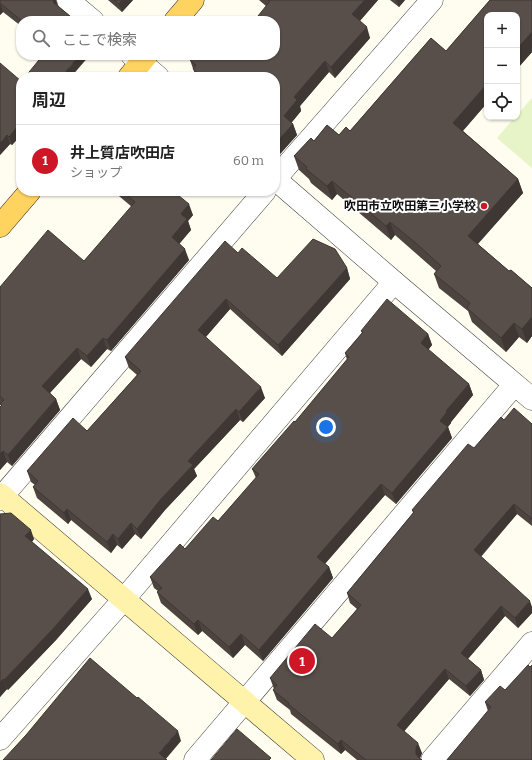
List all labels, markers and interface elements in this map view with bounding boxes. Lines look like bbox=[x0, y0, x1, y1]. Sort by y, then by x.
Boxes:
map controls bbox=[484, 12, 520, 120]
button: + bbox=[484, 12, 520, 48]
search box bbox=[16, 16, 280, 60]
icon: search bbox=[30, 27, 52, 49]
text: ここで検索 bbox=[62, 31, 137, 49]
button: − bbox=[484, 48, 520, 84]
button: locate bbox=[484, 84, 520, 120]
text: 周辺 bbox=[32, 90, 66, 111]
text: 井上質店吹田店 bbox=[70, 144, 175, 162]
text: 1 bbox=[42, 153, 48, 168]
text: 60 m bbox=[233, 153, 264, 168]
text: ショップ bbox=[70, 165, 122, 180]
place label: 吹田市立吹田第三小学校 bbox=[344, 199, 476, 213]
marker: 吹田市立吹田第三小学校 bbox=[479, 201, 489, 211]
your location bbox=[316, 417, 336, 437]
pin: 1 bbox=[289, 646, 315, 676]

